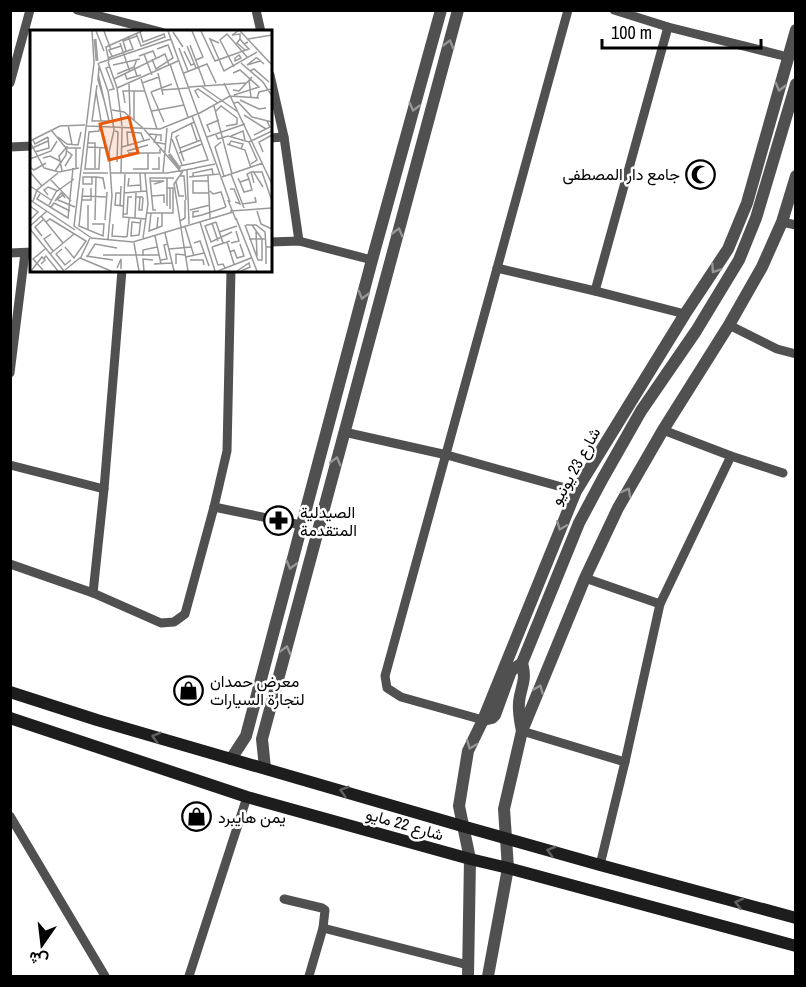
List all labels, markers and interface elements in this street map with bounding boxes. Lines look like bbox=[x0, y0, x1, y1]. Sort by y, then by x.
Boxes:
scale bar bbox=[602, 12, 761, 50]
text: 100 m bbox=[611, 20, 652, 45]
inset map bbox=[30, 30, 272, 272]
one-way arrow bbox=[442, 39, 454, 50]
one-way arrow bbox=[775, 81, 787, 91]
one-way arrow bbox=[409, 102, 421, 112]
mosque icon: جامع دار المصطفى bbox=[685, 158, 717, 190]
place label: جامع دار المصطفى bbox=[562, 163, 680, 186]
one-way arrow bbox=[390, 228, 403, 238]
one-way arrow bbox=[711, 262, 722, 273]
one-way arrow bbox=[357, 290, 370, 300]
street label: شارع 23 يونيو bbox=[545, 423, 606, 509]
one-way arrow bbox=[329, 456, 341, 467]
one-way arrow bbox=[620, 488, 631, 499]
place label: الصيدلية المتقدمة bbox=[300, 501, 357, 541]
pharmacy icon: الصيدلية المتقدمة bbox=[263, 505, 295, 537]
one-way arrow bbox=[556, 520, 568, 531]
one-way arrow bbox=[285, 560, 298, 570]
one-way arrow bbox=[278, 645, 291, 655]
place label: معرض حمدان لتجارة السيارات bbox=[210, 670, 305, 710]
shop icon: معرض حمدان لتجارة السيارات bbox=[173, 674, 205, 706]
one-way arrow bbox=[532, 684, 544, 695]
one-way arrow bbox=[151, 732, 162, 744]
one-way arrow bbox=[466, 739, 478, 750]
one-way arrow bbox=[339, 786, 350, 798]
shop icon: يمن هايبرد bbox=[181, 801, 213, 833]
street label: شارع 22 مايو bbox=[363, 802, 446, 847]
place label: يمن هايبرد bbox=[218, 806, 286, 828]
one-way arrow bbox=[546, 846, 557, 858]
one-way arrow bbox=[734, 898, 745, 910]
north arrow bbox=[12, 915, 72, 975]
text: ش bbox=[26, 947, 50, 973]

